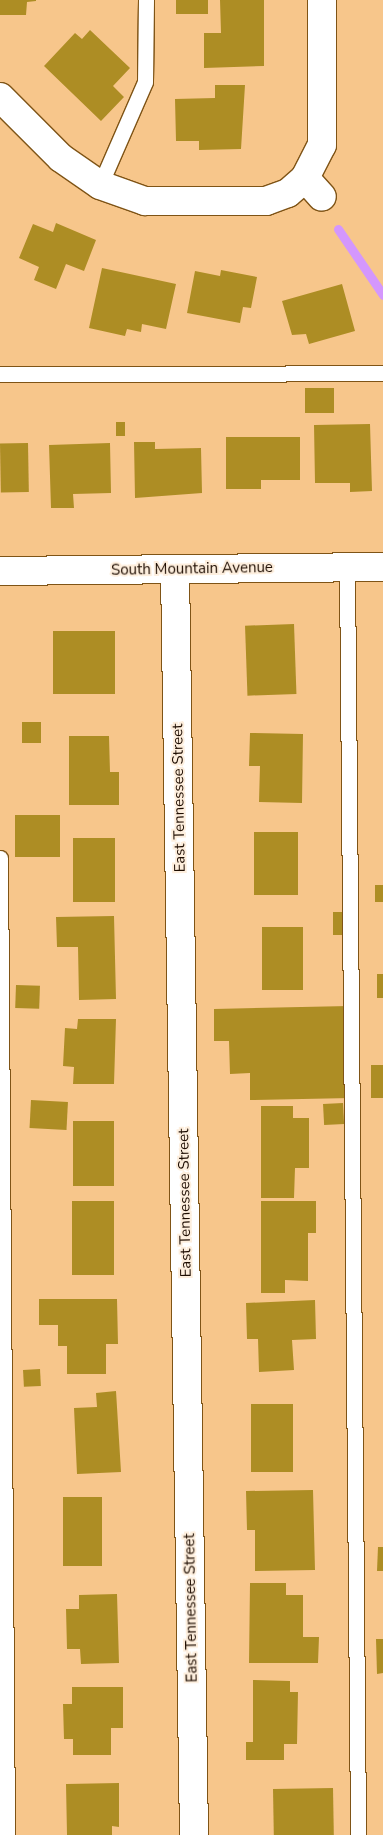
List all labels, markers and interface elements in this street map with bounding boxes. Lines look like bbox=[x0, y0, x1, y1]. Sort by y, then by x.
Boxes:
street label: South Mountain Avenue bbox=[111, 559, 273, 579]
street label: East Tennessee Street bbox=[169, 723, 189, 873]
street label: East Tennessee Street bbox=[175, 1128, 195, 1278]
street label: East Tennessee Street bbox=[181, 1533, 201, 1683]

